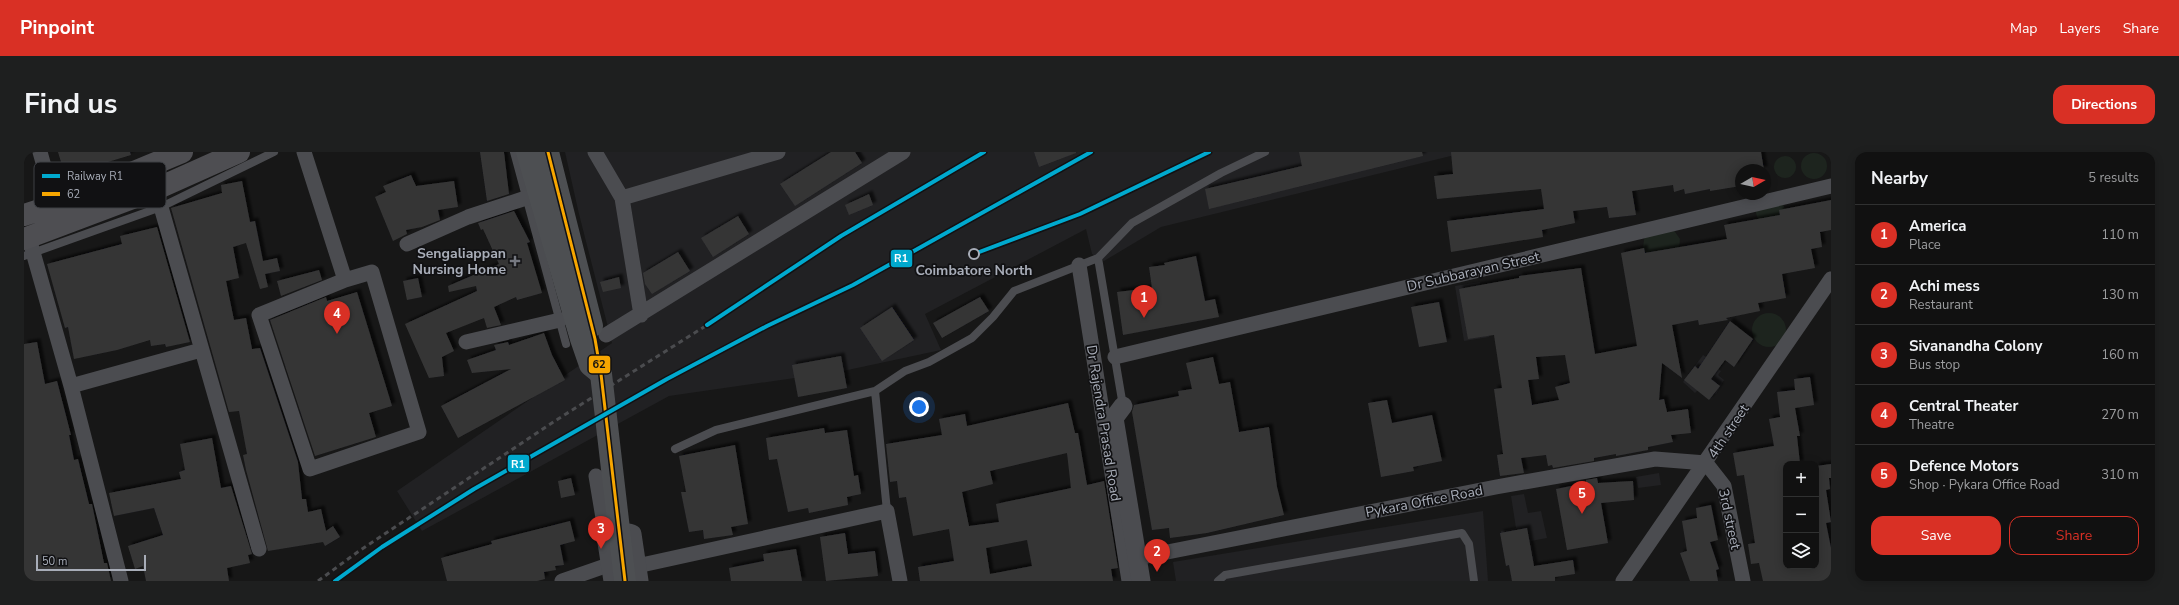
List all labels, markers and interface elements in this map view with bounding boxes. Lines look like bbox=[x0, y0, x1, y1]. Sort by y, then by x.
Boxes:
text: Pinpoint bbox=[20, 15, 94, 41]
text: Map bbox=[2010, 19, 2037, 38]
text: Layers bbox=[2059, 19, 2101, 38]
text: Share bbox=[2123, 19, 2159, 38]
text: Find us bbox=[24, 85, 118, 123]
button: Directions bbox=[2053, 85, 2155, 124]
legend bbox=[34, 162, 166, 208]
north arrow bbox=[1735, 164, 1771, 200]
text: Nearby bbox=[1871, 167, 1928, 190]
text: Railway R1 bbox=[67, 169, 123, 184]
text: 5 results bbox=[2088, 169, 2139, 187]
text: 62 bbox=[67, 187, 80, 202]
text: America bbox=[1909, 216, 1966, 236]
text: 1 bbox=[1880, 226, 1888, 244]
text: 110 m bbox=[2101, 226, 2139, 244]
text: Place bbox=[1909, 236, 1941, 254]
place label: Sengaliappan Nursing Home bbox=[412, 244, 506, 279]
street label: Dr Subbarayan Street bbox=[1405, 247, 1541, 296]
marker: Coimbatore North bbox=[968, 248, 980, 260]
line badge: R1 bbox=[890, 249, 913, 268]
text: R1 bbox=[894, 251, 908, 266]
marker: Sengaliappan Nursing Home bbox=[509, 255, 521, 267]
place label: Coimbatore North bbox=[915, 261, 1033, 280]
text: Achi mess bbox=[1909, 276, 1980, 296]
pin: 1 bbox=[1131, 285, 1157, 318]
text: 2 bbox=[1880, 286, 1888, 304]
text: 130 m bbox=[2101, 286, 2139, 304]
text: Restaurant bbox=[1909, 296, 1973, 314]
pin: 4 bbox=[324, 301, 350, 334]
text: Sivanandha Colony bbox=[1909, 336, 2042, 356]
street label: Dr Rajendra Prasad Road bbox=[1082, 343, 1125, 503]
text: 3 bbox=[1880, 346, 1888, 364]
text: 160 m bbox=[2101, 346, 2139, 364]
line badge: 62 bbox=[588, 355, 611, 374]
text: Bus stop bbox=[1909, 356, 1960, 374]
text: 62 bbox=[592, 357, 606, 372]
text: Central Theater bbox=[1909, 396, 2018, 416]
your location bbox=[909, 397, 929, 417]
street label: 4th street bbox=[1703, 401, 1753, 462]
text: 4 bbox=[1880, 406, 1888, 424]
text: 270 m bbox=[2101, 406, 2139, 424]
text: Theatre bbox=[1909, 416, 1954, 434]
line badge: R1 bbox=[507, 454, 530, 473]
text: Defence Motors bbox=[1909, 456, 2019, 476]
text: R1 bbox=[511, 457, 525, 472]
map controls bbox=[1783, 461, 1819, 569]
button: + bbox=[1783, 461, 1819, 497]
text: 5 bbox=[1880, 466, 1888, 484]
text: 310 m bbox=[2101, 466, 2139, 484]
text: Shop · Pykara Office Road bbox=[1909, 476, 2060, 494]
street label: Pykara Office Road bbox=[1364, 481, 1484, 522]
pin: 5 bbox=[1569, 481, 1595, 514]
street label: 3rd street bbox=[1714, 487, 1745, 551]
button: − bbox=[1783, 497, 1819, 533]
pin: 3 bbox=[588, 516, 614, 549]
button: Save bbox=[1871, 516, 2001, 555]
button: Share bbox=[2009, 516, 2139, 555]
button: layers bbox=[1783, 533, 1819, 569]
pin: 2 bbox=[1144, 539, 1170, 572]
scale bar bbox=[36, 553, 146, 572]
text: 50 m bbox=[42, 554, 67, 569]

